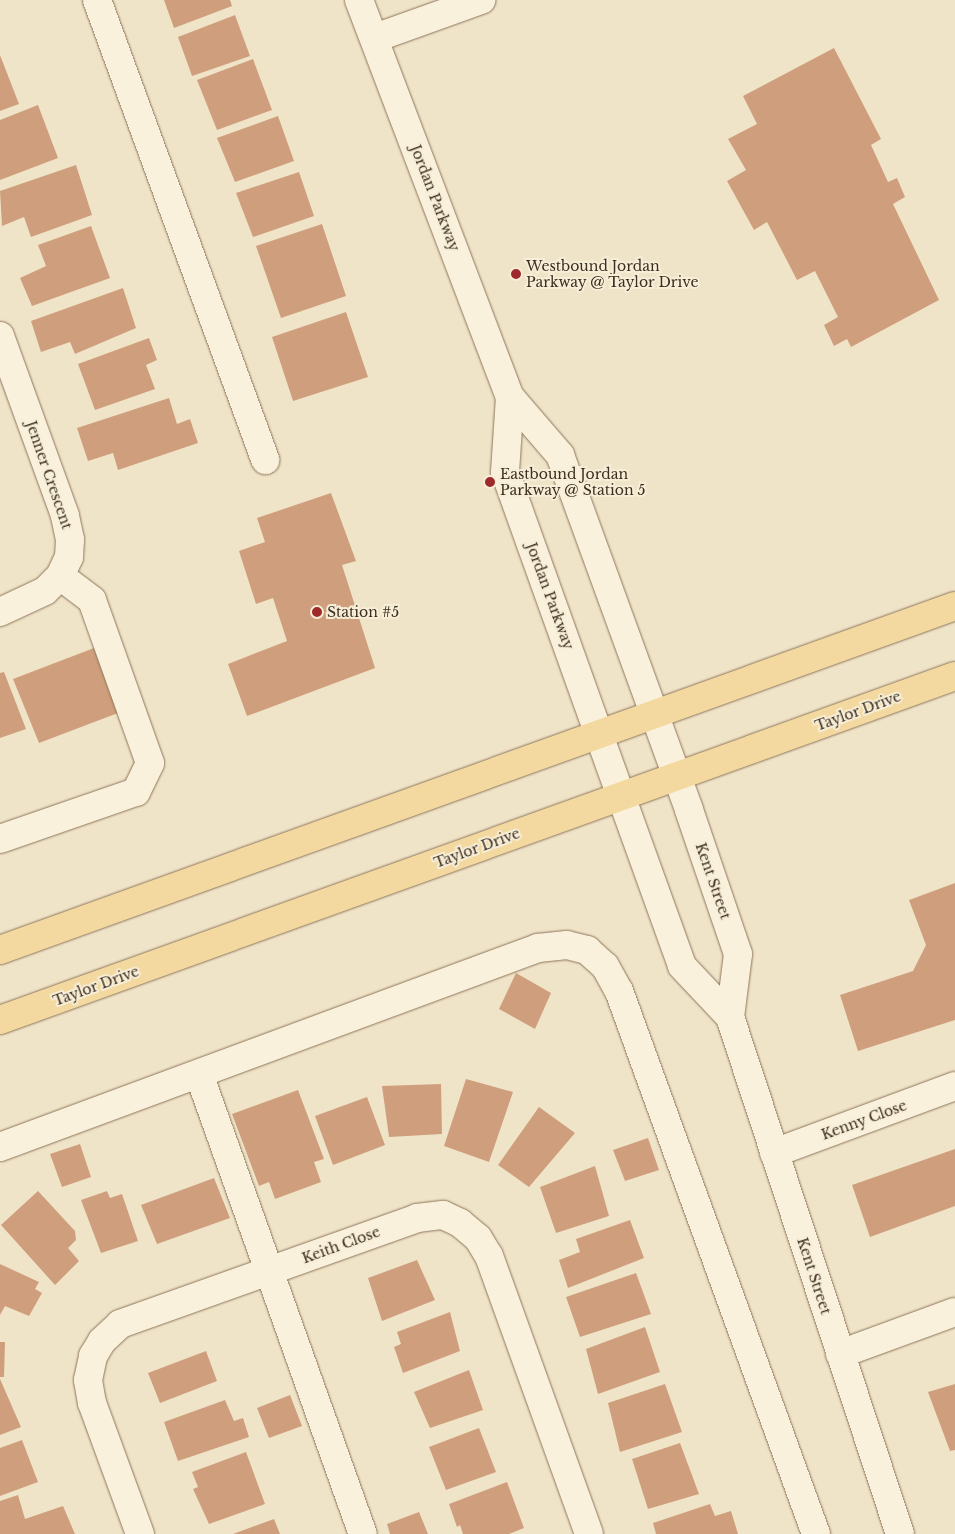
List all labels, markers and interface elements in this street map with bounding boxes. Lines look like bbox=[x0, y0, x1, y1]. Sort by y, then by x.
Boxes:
street label: Jordan Parkway bbox=[407, 143, 463, 253]
place label: Westbound Jordan Parkway @ Taylor Drive bbox=[526, 258, 700, 290]
marker: Westbound Jordan Parkway @ Taylor Drive bbox=[510, 268, 522, 280]
street label: Jenner Crescent bbox=[23, 418, 75, 532]
place label: Eastbound Jordan Parkway @ Station 5 bbox=[500, 466, 646, 498]
marker: Eastbound Jordan Parkway @ Station 5 bbox=[484, 476, 496, 488]
street label: Jordan Parkway bbox=[523, 540, 577, 652]
place label: Station #5 bbox=[327, 604, 399, 620]
marker: Station #5 bbox=[311, 606, 323, 618]
street label: Taylor Drive bbox=[813, 688, 903, 734]
street label: Taylor Drive bbox=[432, 825, 522, 871]
street label: Kent Street bbox=[692, 841, 734, 921]
street label: Taylor Drive bbox=[51, 963, 141, 1009]
street label: Kenny Close bbox=[819, 1097, 909, 1143]
street label: Keith Close bbox=[300, 1223, 382, 1267]
street label: Kent Street bbox=[794, 1236, 834, 1316]

